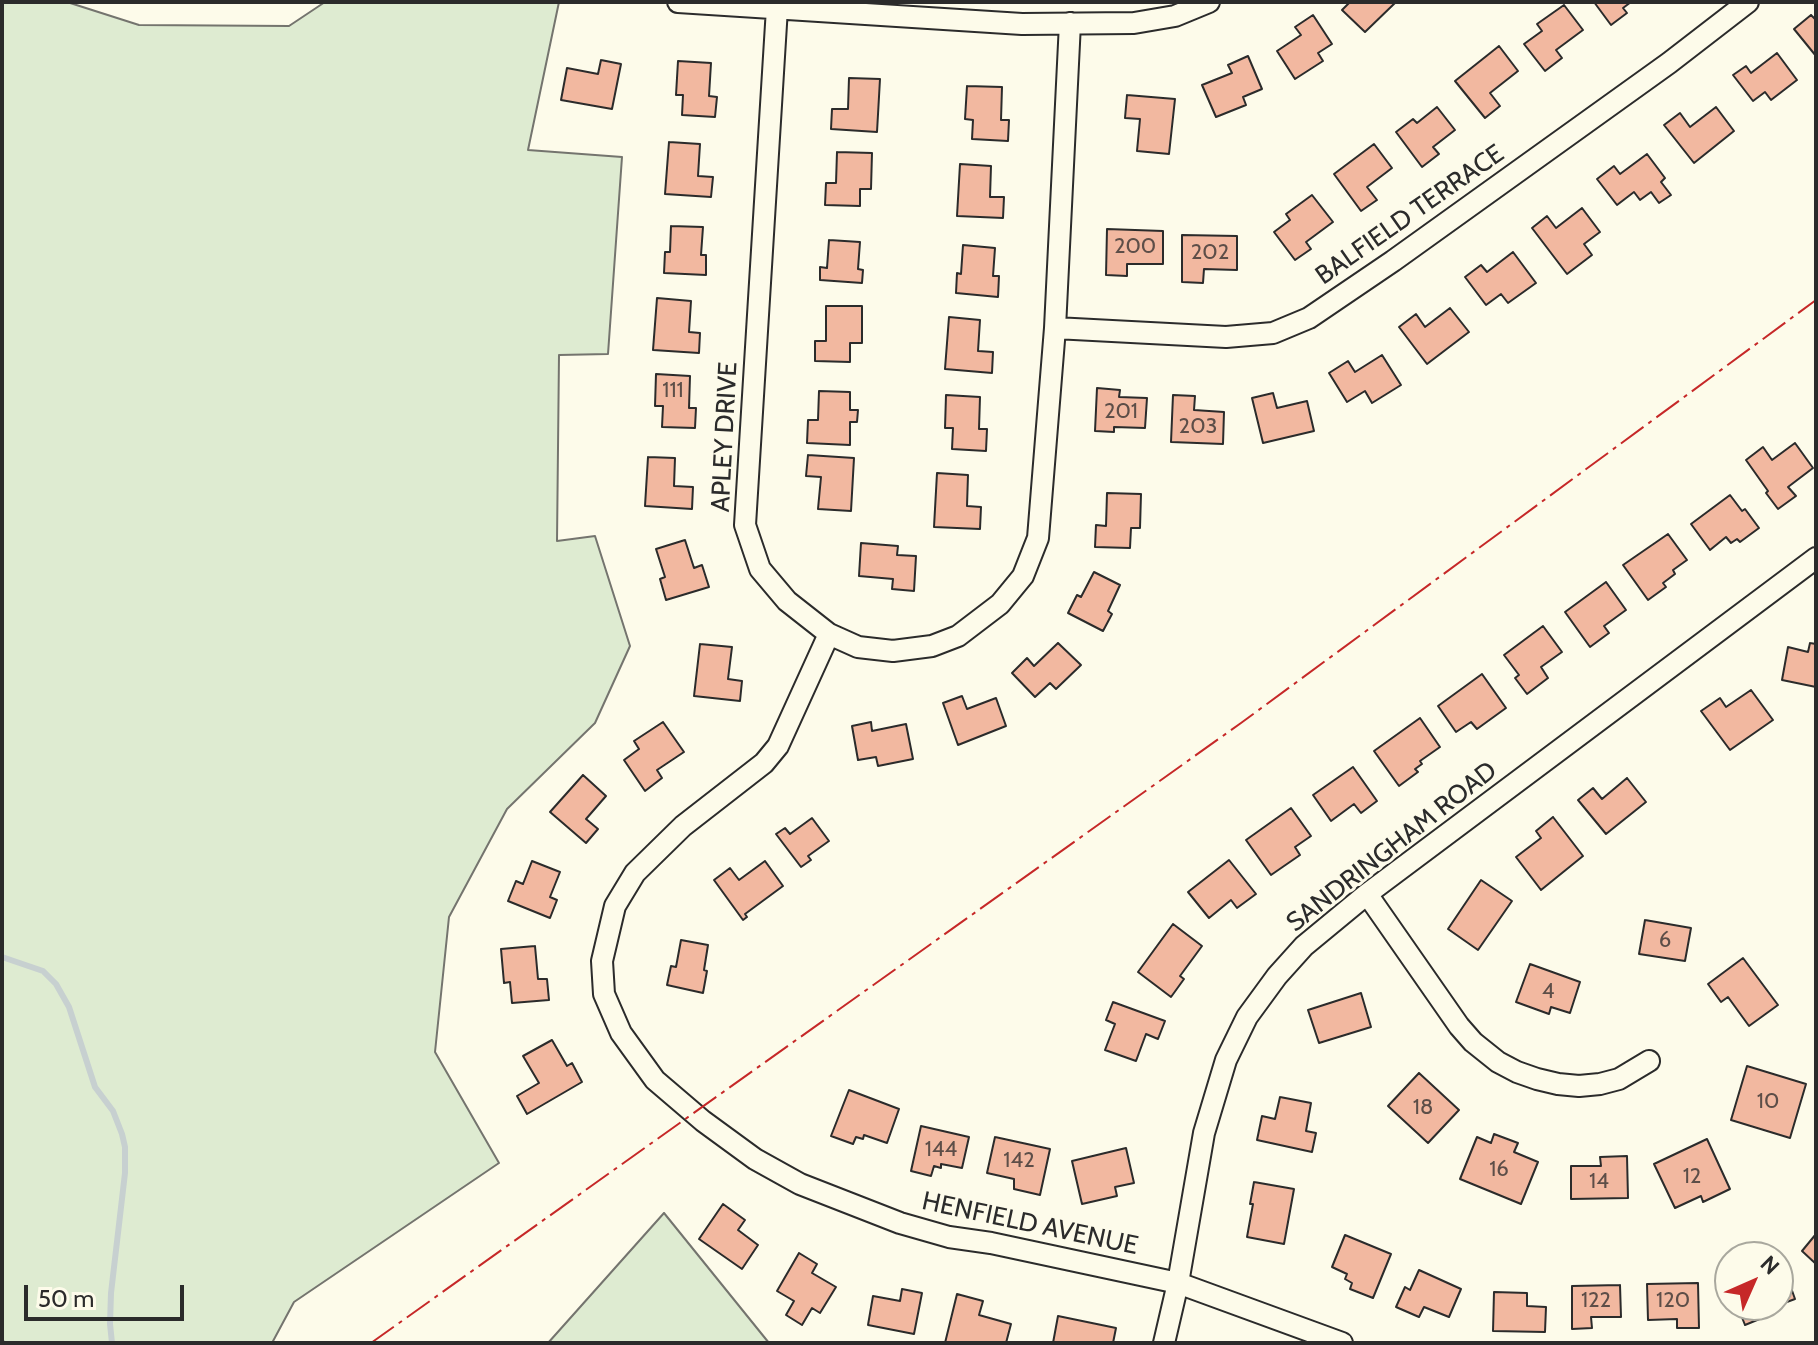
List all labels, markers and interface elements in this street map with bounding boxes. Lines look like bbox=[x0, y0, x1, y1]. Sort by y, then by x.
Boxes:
street label: BALFIELD TERRACE bbox=[1310, 138, 1510, 292]
house number: 200 bbox=[1114, 234, 1156, 260]
house number: 202 bbox=[1191, 240, 1229, 266]
street label: APLEY DRIVE bbox=[705, 361, 745, 513]
house number: 111 bbox=[662, 378, 684, 404]
house number: 201 bbox=[1104, 399, 1138, 425]
house number: 203 bbox=[1179, 414, 1217, 440]
street label: SANDRINGHAM ROAD bbox=[1281, 755, 1503, 939]
house number: 6 bbox=[1659, 928, 1671, 954]
house number: 4 bbox=[1542, 979, 1554, 1005]
house number: 10 bbox=[1757, 1089, 1779, 1115]
house number: 18 bbox=[1413, 1095, 1433, 1121]
house number: 144 bbox=[925, 1137, 957, 1163]
house number: 142 bbox=[1003, 1148, 1035, 1174]
house number: 16 bbox=[1489, 1157, 1509, 1183]
house number: 12 bbox=[1683, 1164, 1701, 1190]
house number: 14 bbox=[1589, 1169, 1609, 1195]
street label: HENFIELD AVENUE bbox=[919, 1186, 1141, 1262]
north arrow bbox=[1714, 1241, 1794, 1321]
text: N bbox=[1755, 1250, 1785, 1280]
scale bar bbox=[28, 1269, 188, 1319]
text: 50 m bbox=[38, 1284, 94, 1313]
house number: 122 bbox=[1581, 1288, 1611, 1314]
house number: 120 bbox=[1656, 1288, 1690, 1314]

